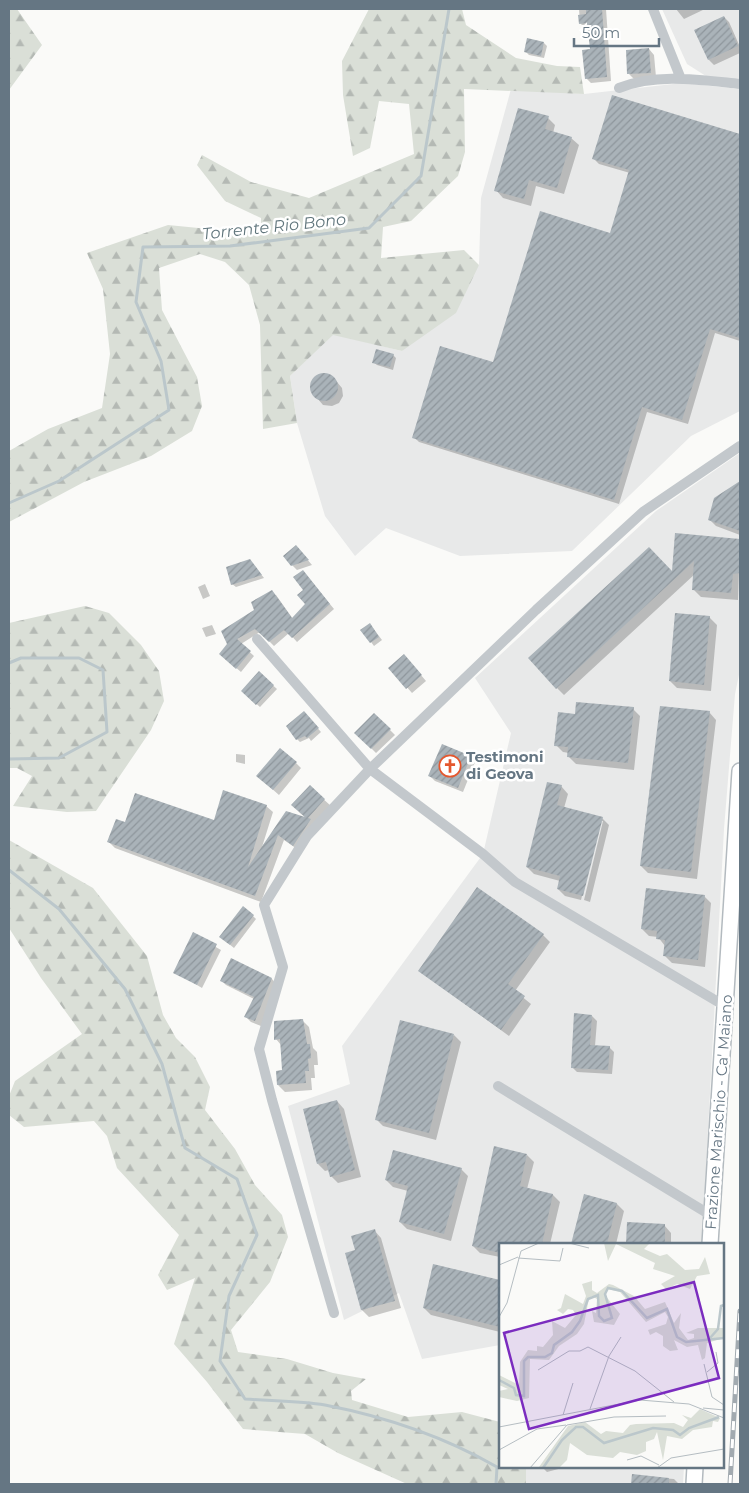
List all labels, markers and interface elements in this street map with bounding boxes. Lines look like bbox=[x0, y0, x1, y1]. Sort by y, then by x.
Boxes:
scale bar bbox=[574, 15, 659, 47]
text: 50 m bbox=[582, 23, 620, 42]
water label: Torrente Rio Bono bbox=[201, 210, 347, 243]
place label: Testimoni di Geova bbox=[466, 747, 543, 783]
church icon: Testimoni di Geova bbox=[438, 754, 462, 778]
street label: Frazione Marischio - Ca' Maiano bbox=[701, 994, 736, 1230]
inset map bbox=[499, 1243, 724, 1468]

